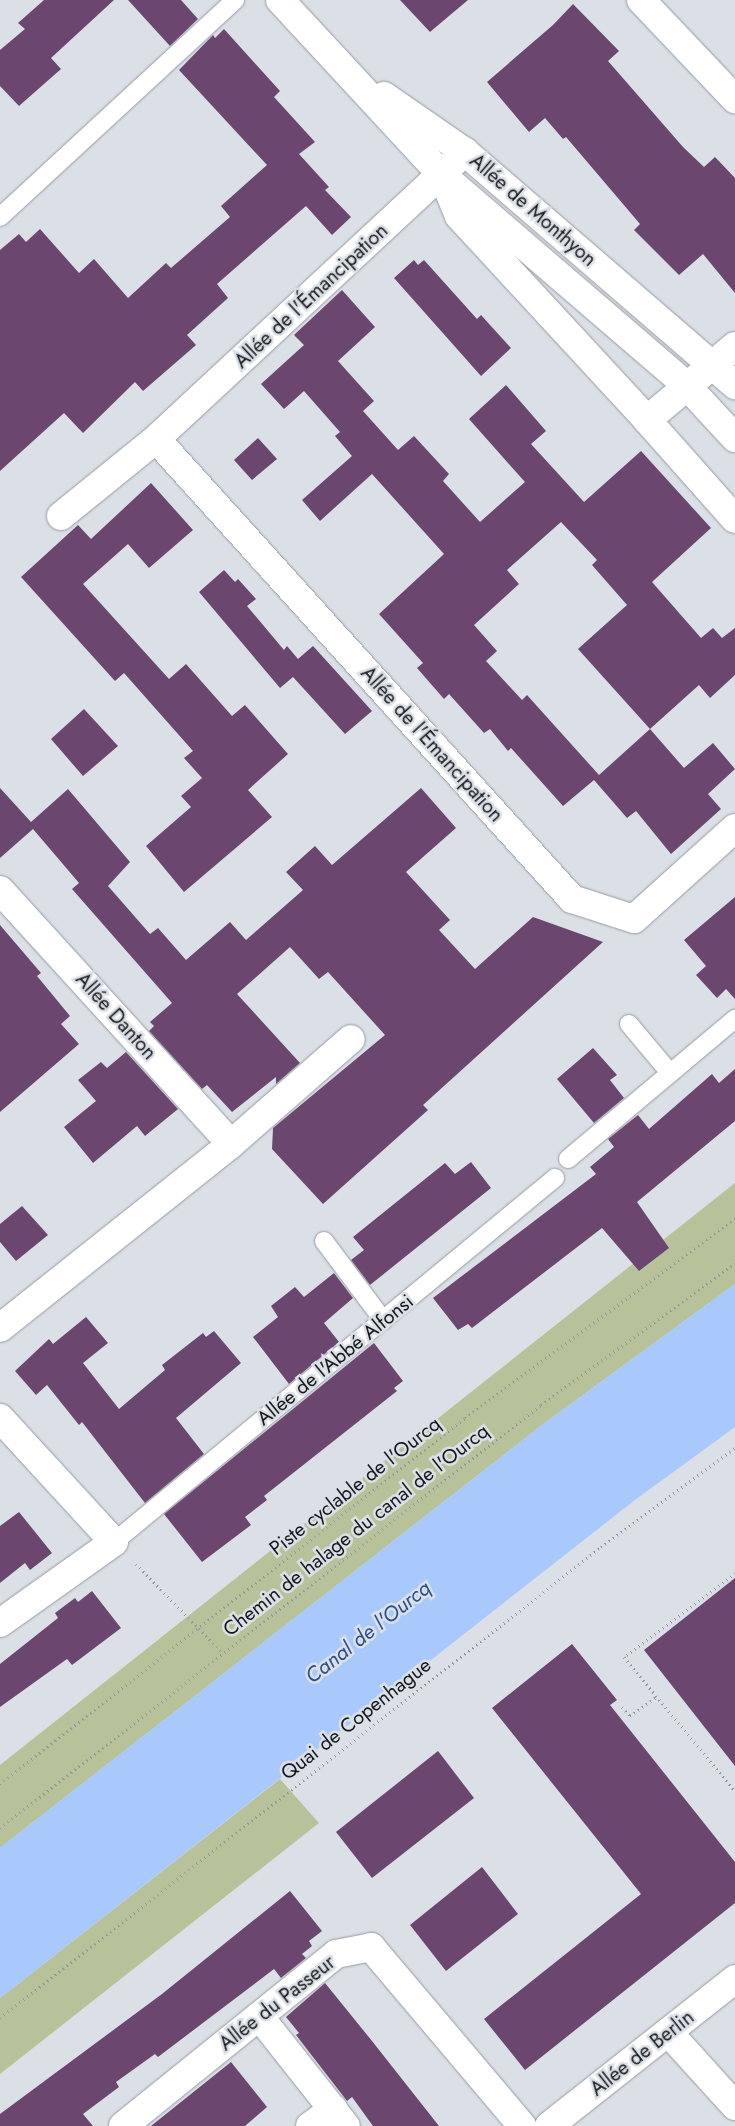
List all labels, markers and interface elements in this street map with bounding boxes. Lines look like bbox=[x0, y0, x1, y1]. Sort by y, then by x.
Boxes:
street label: Allée de Monthyon bbox=[465, 149, 601, 271]
street label: Allée de l'Émancipation bbox=[229, 219, 393, 373]
street label: Allée de l'Émancipation bbox=[356, 661, 508, 827]
street label: Allée Danton bbox=[71, 967, 161, 1065]
street label: Allée de l'Abbé Alfonsi bbox=[252, 1289, 418, 1431]
street label: Piste cyclable de l'Ourcq bbox=[265, 1412, 445, 1560]
street label: Chemin de halage du canal de l'Ourcq bbox=[218, 1419, 494, 1641]
water label: Canal de l'Ourcq bbox=[300, 1575, 436, 1689]
street label: Quai de Copenhague bbox=[276, 1653, 436, 1785]
street label: Allée du Passeur bbox=[214, 1950, 340, 2056]
street label: Allée de Berlin bbox=[585, 2005, 699, 2101]

